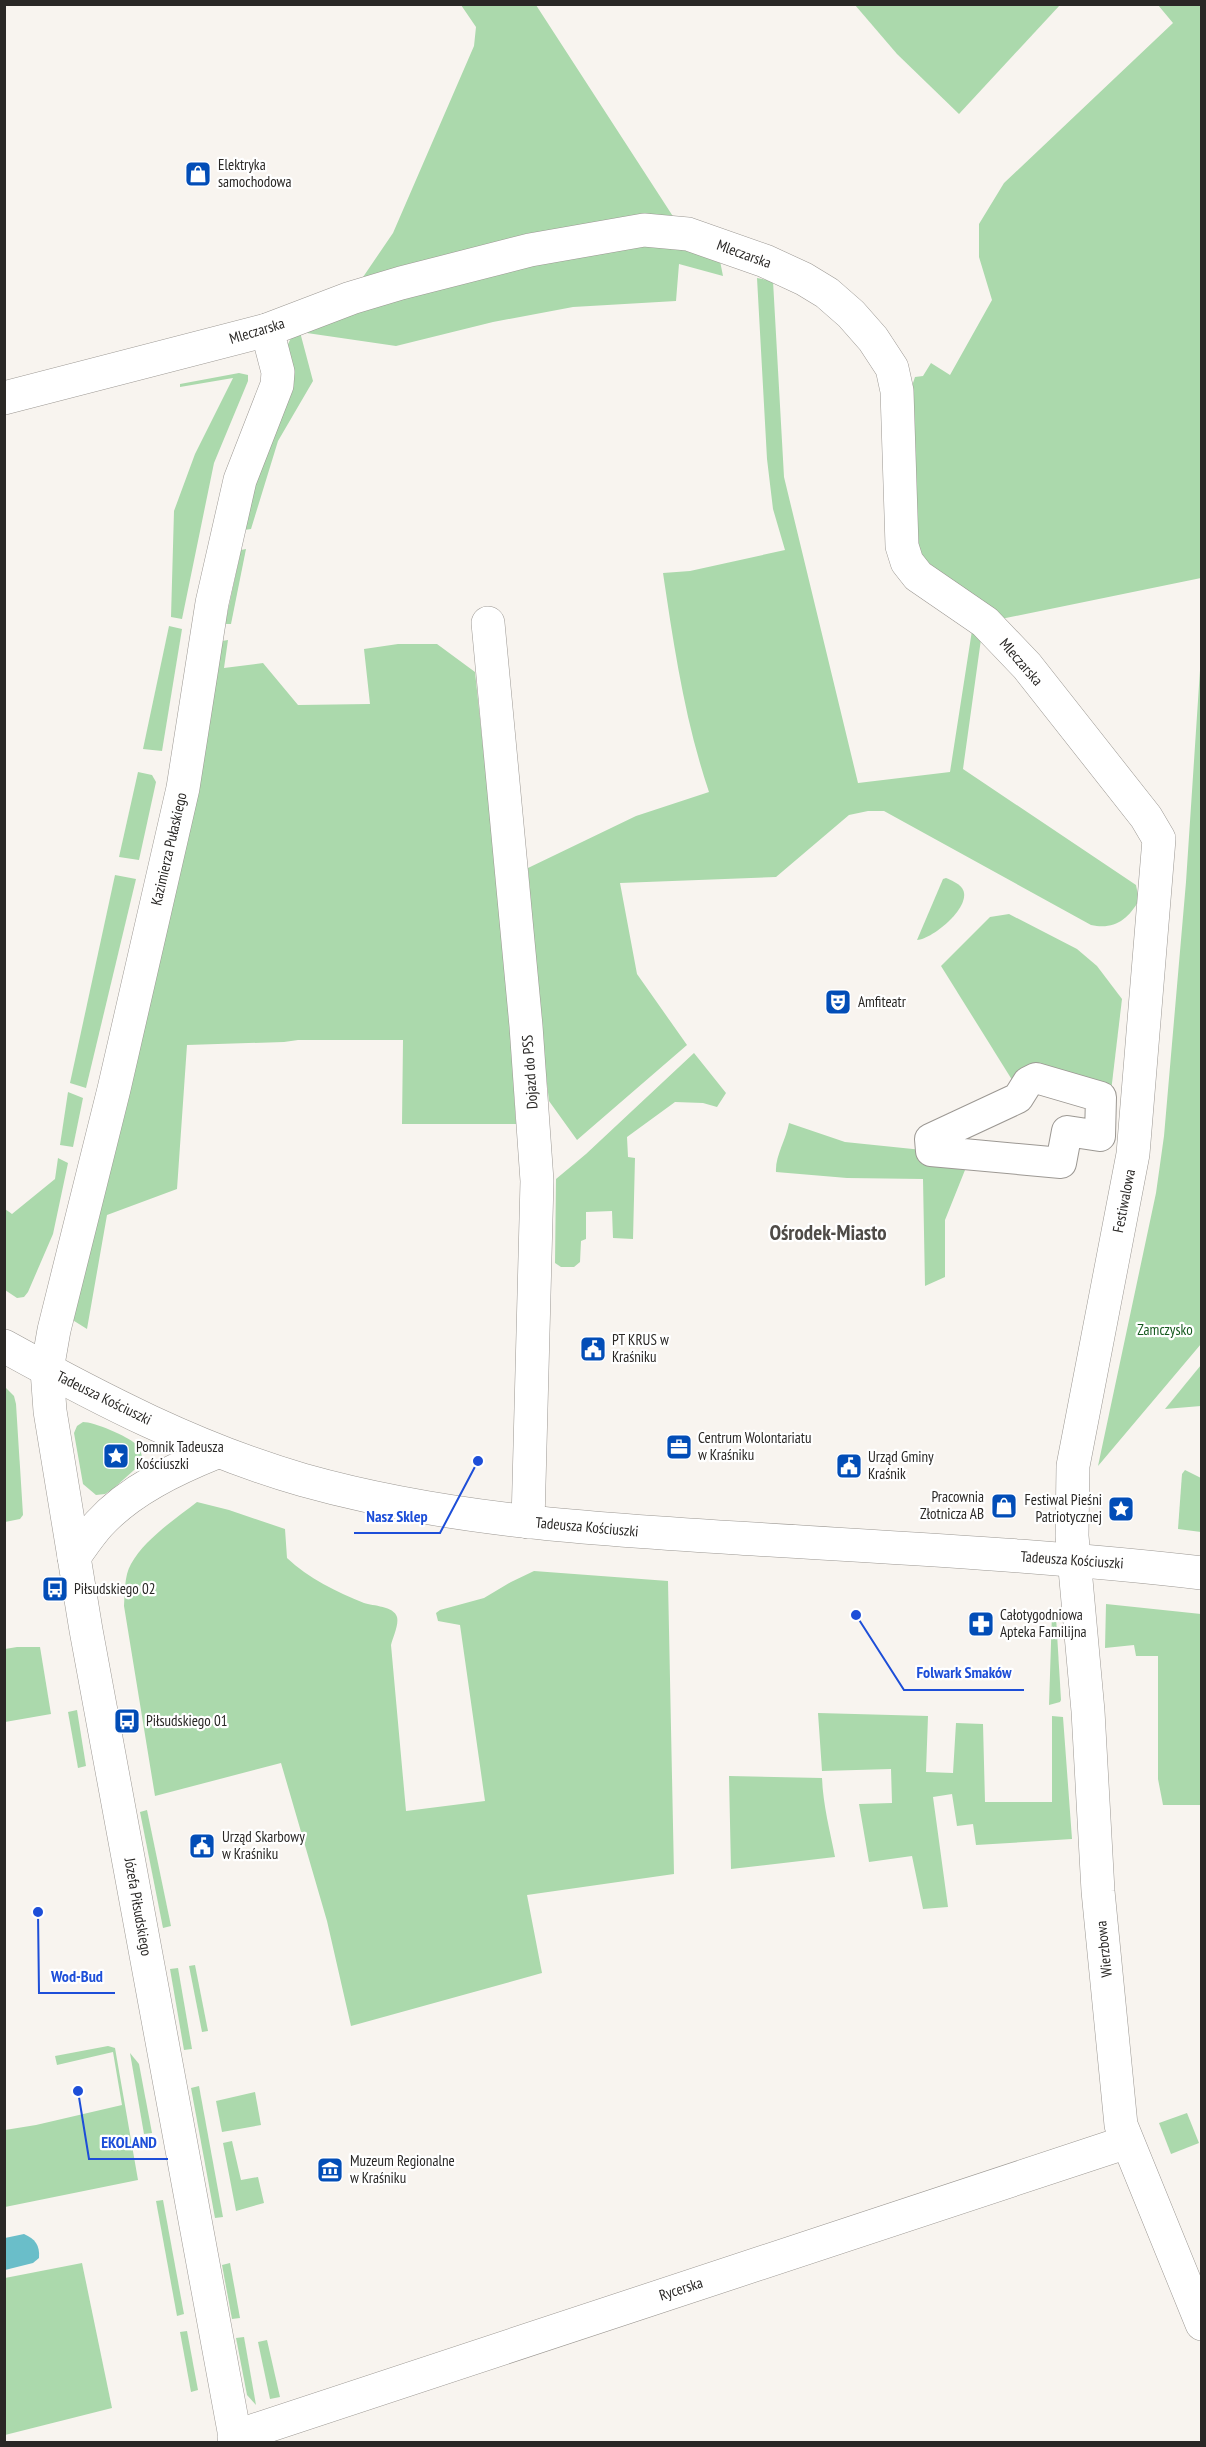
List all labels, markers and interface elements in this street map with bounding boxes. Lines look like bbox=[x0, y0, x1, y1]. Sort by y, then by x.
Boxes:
place label: Elektryka samochodowa bbox=[218, 155, 291, 191]
shop icon: Elektryka samochodowa bbox=[183, 159, 213, 189]
street label: Mleczarska bbox=[714, 235, 774, 272]
street label: Mleczarska bbox=[227, 313, 287, 348]
street label: Mleczarska bbox=[996, 634, 1047, 689]
street label: Kazimierza Pułaskiego bbox=[146, 791, 191, 907]
theatre icon: Amfiteatr bbox=[823, 987, 853, 1017]
place label: Amfiteatr bbox=[858, 992, 907, 1011]
street label: Dojazd do PSS bbox=[517, 1034, 542, 1110]
street label: Festiwalowa bbox=[1108, 1167, 1139, 1234]
district label: Ośrodek-Miasto bbox=[769, 1219, 887, 1246]
park label: Zamczysko bbox=[1137, 1320, 1193, 1339]
place label: PT KRUS w Kraśniku bbox=[612, 1330, 669, 1366]
public building icon: PT KRUS w Kraśniku bbox=[578, 1334, 608, 1364]
street label: Tadeusza Kościuszki bbox=[54, 1366, 155, 1429]
place label: Centrum Wolontariatu w Kraśniku bbox=[698, 1428, 811, 1464]
office icon: Centrum Wolontariatu w Kraśniku bbox=[664, 1432, 694, 1462]
place label: Pomnik Tadeusza Kościuszki bbox=[136, 1437, 224, 1473]
place icon: Pomnik Tadeusza Kościuszki bbox=[101, 1441, 131, 1471]
place label: Urząd Gminy Kraśnik bbox=[868, 1447, 934, 1483]
public building icon: Urząd Gminy Kraśnik bbox=[834, 1451, 864, 1481]
place label: Pracownia Złotnicza AB bbox=[920, 1487, 984, 1523]
place label: Festiwal Pieśni Patriotycznej bbox=[1025, 1490, 1102, 1526]
shop icon: Pracownia Złotnicza AB bbox=[989, 1491, 1019, 1521]
place icon: Festiwal Pieśni Patriotycznej bbox=[1106, 1494, 1136, 1524]
callout: Nasz Sklep bbox=[354, 1499, 440, 1533]
text: Nasz Sklep bbox=[366, 1506, 428, 1526]
street label: Tadeusza Kościuszki bbox=[535, 1513, 639, 1540]
street label: Tadeusza Kościuszki bbox=[1020, 1546, 1124, 1573]
bus stop icon: Piłsudskiego 02 bbox=[40, 1574, 70, 1604]
place label: Piłsudskiego 02 bbox=[74, 1579, 155, 1598]
place label: Całotygodniowa Apteka Familijna bbox=[1000, 1605, 1087, 1641]
pharmacy icon: Całotygodniowa Apteka Familijna bbox=[966, 1609, 996, 1639]
callout: Folwark Smaków bbox=[904, 1656, 1024, 1690]
text: Folwark Smaków bbox=[916, 1662, 1012, 1682]
bus stop icon: Piłsudskiego 01 bbox=[112, 1706, 142, 1736]
place label: Piłsudskiego 01 bbox=[146, 1711, 227, 1730]
place label: Urząd Skarbowy w Kraśniku bbox=[222, 1827, 305, 1863]
public building icon: Urząd Skarbowy w Kraśniku bbox=[187, 1831, 217, 1861]
street label: Józefa Piłsudskiego bbox=[120, 1855, 156, 1957]
street label: Wierzbowa bbox=[1091, 1920, 1116, 1978]
callout: Wod-Bud bbox=[39, 1959, 115, 1993]
text: Wod-Bud bbox=[50, 1966, 103, 1986]
callout: EKOLAND bbox=[89, 2125, 168, 2159]
text: EKOLAND bbox=[101, 2132, 157, 2152]
place label: Muzeum Regionalne w Kraśniku bbox=[350, 2151, 455, 2187]
museum icon: Muzeum Regionalne w Kraśniku bbox=[315, 2155, 345, 2185]
street label: Rycerska bbox=[657, 2273, 705, 2304]

